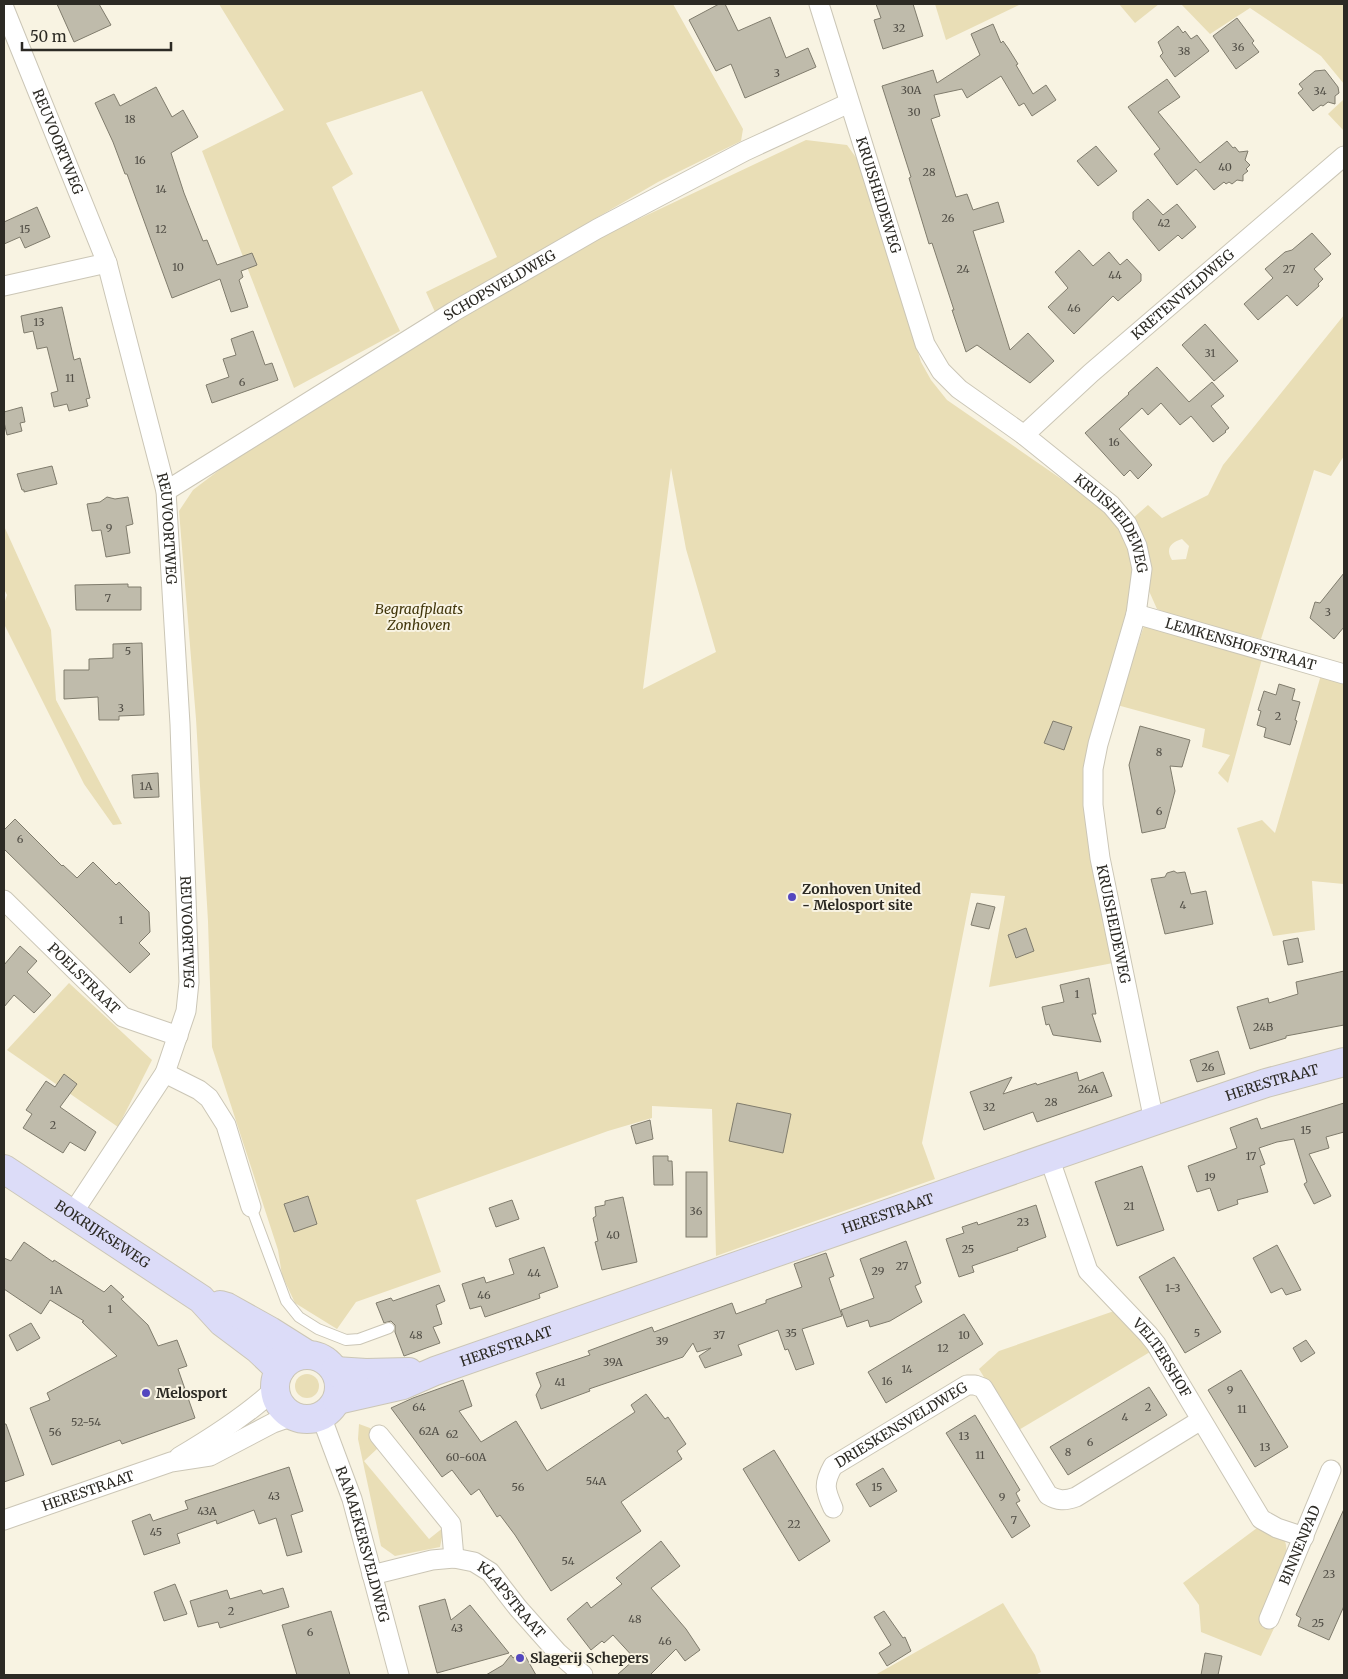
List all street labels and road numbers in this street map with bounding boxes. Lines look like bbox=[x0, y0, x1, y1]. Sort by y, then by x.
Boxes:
street label: REUVOORTWEG bbox=[29, 86, 87, 197]
street label: KRUISHEIDEWEG bbox=[852, 135, 905, 255]
street label: KRETENVELDWEG bbox=[1128, 245, 1238, 343]
street label: SCHOPSVELDWEG bbox=[440, 246, 559, 325]
street label: KRUISHEIDEWEG bbox=[1071, 470, 1152, 574]
street label: REUVOORTWEG bbox=[153, 471, 181, 585]
street label: LEMKENSHOFSTRAAT bbox=[1163, 614, 1319, 675]
street label: KRUISHEIDEWEG bbox=[1093, 863, 1135, 985]
street label: REUVOORTWEG bbox=[176, 875, 198, 989]
street label: POELSTRAAT bbox=[44, 939, 124, 1018]
street label: HERESTRAAT bbox=[1223, 1060, 1321, 1105]
street label: HERESTRAAT bbox=[839, 1189, 937, 1238]
street label: BOKRIJKSEWEG bbox=[52, 1196, 153, 1272]
street label: VELTERSHOF bbox=[1128, 1314, 1195, 1401]
street label: HERESTRAAT bbox=[458, 1322, 555, 1371]
street label: DRIESKENSVELDWEG bbox=[832, 1378, 970, 1472]
street label: RAMAEKERSVELDWEG bbox=[332, 1464, 394, 1624]
street label: HERESTRAAT bbox=[40, 1466, 137, 1515]
street label: BINNENPAD bbox=[1275, 1502, 1324, 1588]
street label: KLAPSTRAAT bbox=[474, 1557, 549, 1642]

